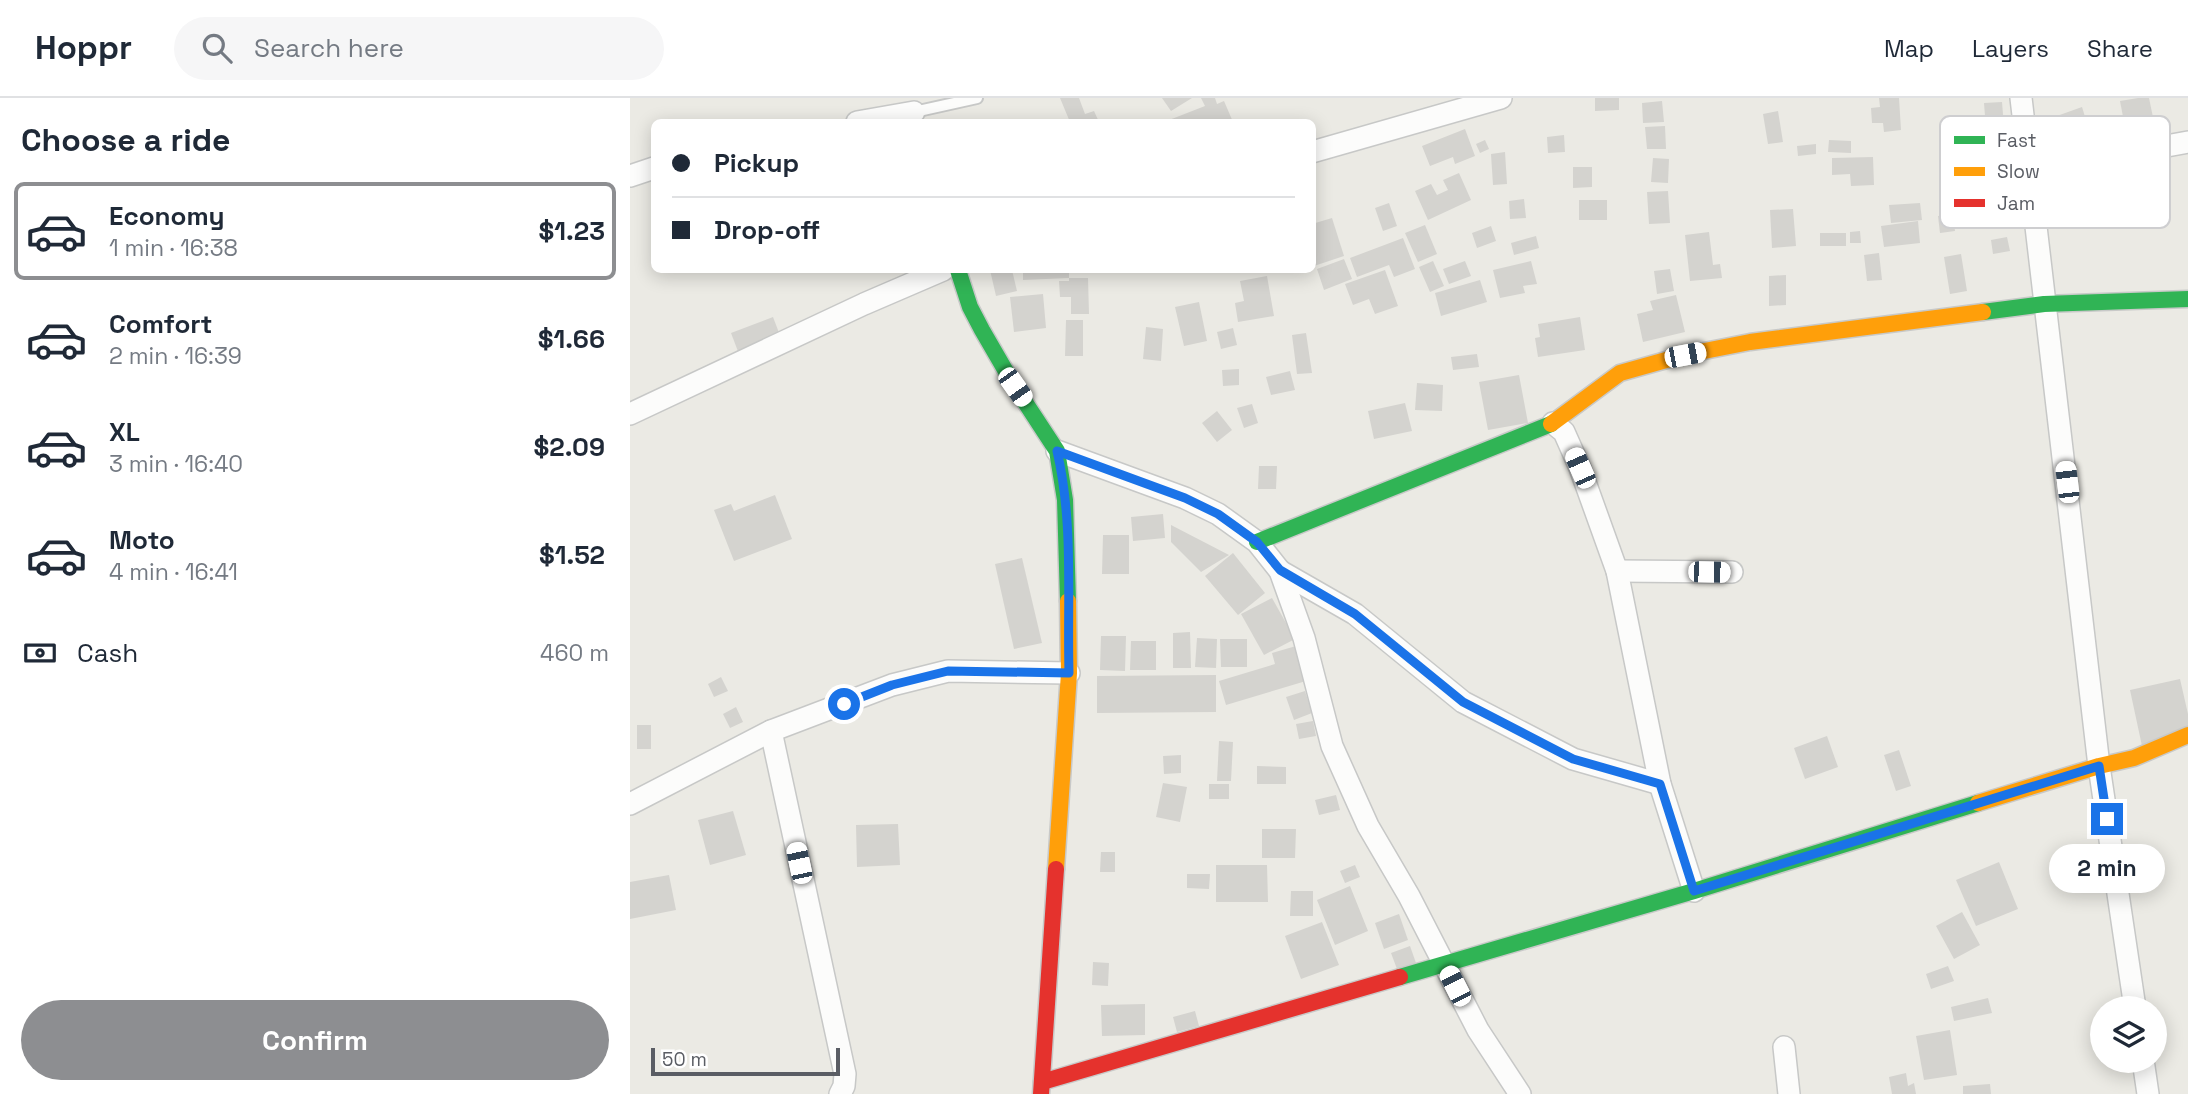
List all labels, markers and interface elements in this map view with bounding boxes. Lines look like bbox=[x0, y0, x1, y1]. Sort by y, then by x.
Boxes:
search box bbox=[174, 17, 664, 80]
text: Hoppr bbox=[35, 27, 132, 69]
icon: search bbox=[198, 29, 236, 67]
text: Search here bbox=[254, 31, 404, 65]
text: Map bbox=[1884, 33, 1934, 64]
text: Layers bbox=[1972, 33, 2049, 64]
text: Share bbox=[2087, 33, 2153, 64]
legend bbox=[1940, 116, 2170, 228]
text: Choose a ride bbox=[21, 120, 231, 160]
text: Fast bbox=[1997, 128, 2037, 153]
text: Pickup bbox=[714, 146, 799, 180]
text: Slow bbox=[1997, 159, 2040, 184]
text: Jam bbox=[1997, 191, 2035, 216]
text: Economy bbox=[109, 199, 225, 233]
icon: car bbox=[25, 200, 88, 263]
text: Drop-off bbox=[714, 213, 820, 247]
text: $1.23 bbox=[538, 214, 605, 248]
text: 1 min · 16:38 bbox=[109, 233, 238, 263]
text: Comfort bbox=[109, 307, 212, 341]
icon: car bbox=[25, 308, 88, 371]
text: $1.66 bbox=[538, 322, 605, 356]
text: 2 min · 16:39 bbox=[109, 341, 242, 371]
car bbox=[1663, 341, 1708, 369]
car bbox=[995, 364, 1036, 410]
text: XL bbox=[109, 415, 140, 449]
icon: car bbox=[25, 416, 88, 479]
text: $2.09 bbox=[533, 430, 605, 464]
car bbox=[1562, 445, 1599, 491]
text: 3 min · 16:40 bbox=[109, 449, 243, 479]
car bbox=[2055, 460, 2080, 504]
text: Moto bbox=[109, 523, 175, 557]
icon: car bbox=[25, 524, 88, 587]
text: $1.52 bbox=[539, 538, 605, 572]
text: 4 min · 16:41 bbox=[109, 557, 238, 587]
car bbox=[1688, 561, 1731, 583]
icon: cash bbox=[21, 634, 59, 672]
text: Cash bbox=[77, 636, 138, 670]
text: 460 m bbox=[540, 638, 609, 668]
route start bbox=[828, 688, 860, 720]
route end bbox=[2091, 803, 2123, 835]
car bbox=[785, 840, 814, 886]
callout: 2 min bbox=[2049, 844, 2165, 892]
text: 2 min bbox=[2077, 853, 2137, 883]
car bbox=[1437, 963, 1474, 1009]
map controls bbox=[2090, 996, 2167, 1073]
button: layers bbox=[2090, 996, 2167, 1073]
button: Confirm bbox=[21, 1000, 609, 1080]
scale bar bbox=[651, 1045, 840, 1077]
text: 50 m bbox=[662, 1047, 707, 1072]

